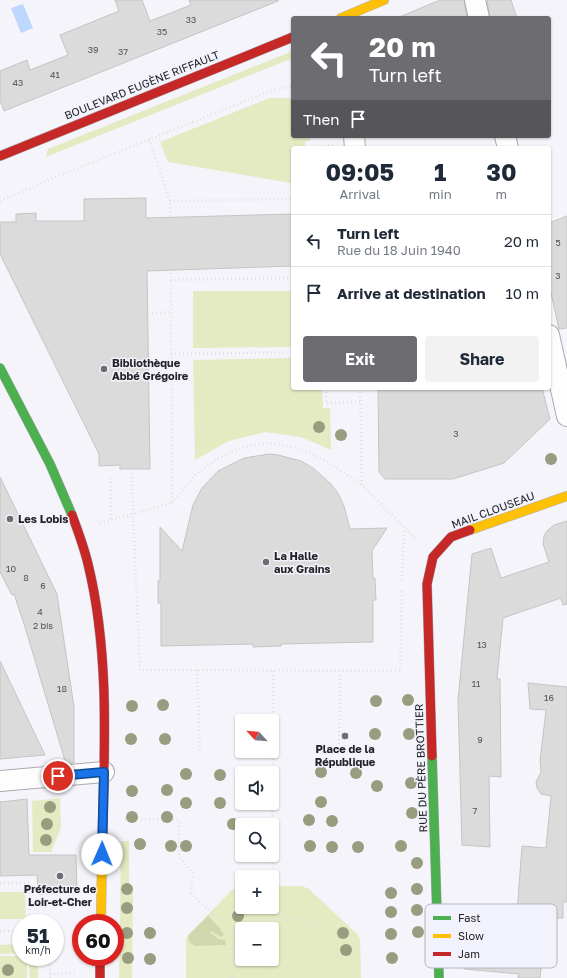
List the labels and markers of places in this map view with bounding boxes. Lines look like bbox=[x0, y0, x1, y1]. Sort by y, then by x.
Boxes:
place label: Bibliothèque Abbé Grégoire bbox=[112, 356, 189, 382]
marker: Bibliothèque Abbé Grégoire bbox=[99, 364, 109, 374]
place label: Les Lobis bbox=[18, 512, 69, 525]
marker: Les Lobis bbox=[5, 514, 15, 524]
place label: La Halle aux Grains bbox=[274, 549, 330, 575]
marker: La Halle aux Grains bbox=[261, 557, 271, 567]
marker: Place de la République bbox=[340, 731, 350, 741]
place label: Place de la République bbox=[315, 742, 376, 768]
pin bbox=[41, 759, 75, 793]
marker: Préfecture de Loir-et-Cher bbox=[55, 871, 65, 881]
place label: Préfecture de Loir-et-Cher bbox=[24, 882, 97, 908]

